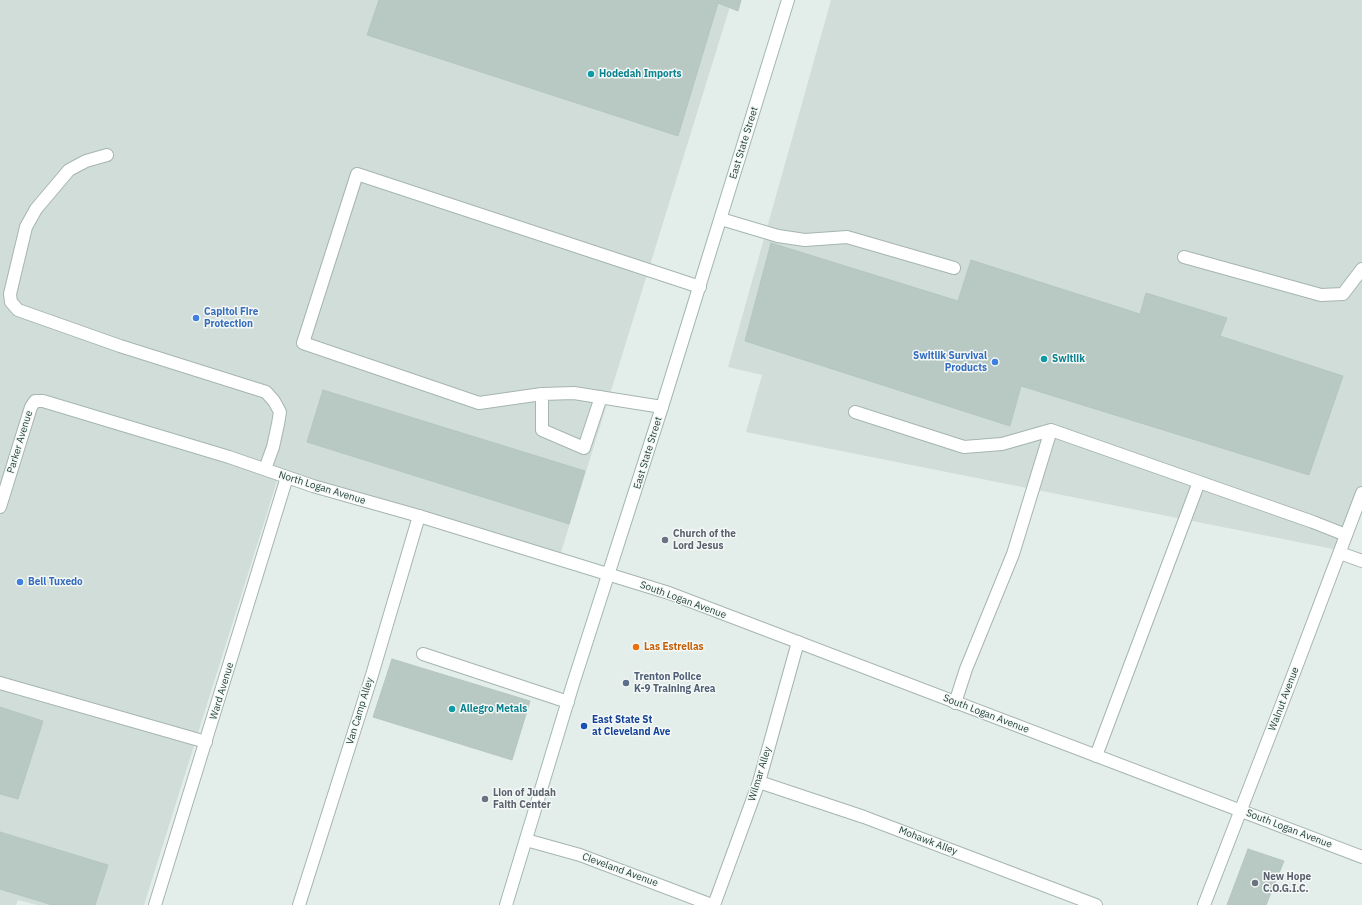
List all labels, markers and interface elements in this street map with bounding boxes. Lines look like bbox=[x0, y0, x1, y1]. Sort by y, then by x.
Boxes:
place label: Hodedah Imports bbox=[599, 68, 682, 80]
marker: Hodedah Imports bbox=[586, 69, 596, 79]
street label: East State Street bbox=[727, 105, 761, 181]
place label: Capitol Fire Protection bbox=[204, 306, 258, 330]
marker: Capitol Fire Protection bbox=[191, 313, 201, 323]
place label: Switlik Survival Products bbox=[913, 350, 987, 374]
place label: Switlik bbox=[1052, 353, 1085, 365]
marker: Switlik bbox=[1039, 354, 1049, 364]
marker: Switlik Survival Products bbox=[990, 357, 1000, 367]
street label: Parker Avenue bbox=[5, 409, 35, 475]
street label: East State Street bbox=[631, 415, 665, 491]
street label: North Logan Avenue bbox=[277, 469, 367, 507]
place label: Church of the Lord Jesus bbox=[673, 528, 736, 552]
marker: Church of the Lord Jesus bbox=[660, 535, 670, 545]
place label: Bell Tuxedo bbox=[28, 576, 83, 588]
marker: Bell Tuxedo bbox=[15, 577, 25, 587]
street label: South Logan Avenue bbox=[638, 579, 728, 621]
place label: Las Estrellas bbox=[644, 641, 704, 653]
marker: Las Estrellas bbox=[631, 642, 641, 652]
street label: Ward Avenue bbox=[208, 661, 236, 721]
street label: Walnut Avenue bbox=[1266, 665, 1302, 733]
place label: Trenton Police K-9 Training Area bbox=[634, 671, 716, 694]
street label: Van Camp Alley bbox=[344, 676, 376, 746]
marker: Trenton Police K-9 Training Area bbox=[621, 678, 631, 688]
street label: South Logan Avenue bbox=[941, 692, 1031, 736]
place label: Allegro Metals bbox=[460, 703, 527, 715]
marker: Allegro Metals bbox=[447, 704, 457, 714]
place label: East State St at Cleveland Ave bbox=[592, 714, 670, 738]
marker: East State St at Cleveland Ave bbox=[579, 721, 589, 731]
street label: Wilmar Alley bbox=[746, 745, 774, 803]
place label: Lion of Judah Faith Center bbox=[493, 787, 556, 810]
marker: Lion of Judah Faith Center bbox=[480, 794, 490, 804]
street label: South Logan Avenue bbox=[1244, 807, 1334, 851]
street label: Mohawk Alley bbox=[897, 824, 959, 858]
street label: Cleveland Avenue bbox=[580, 851, 660, 889]
place label: New Hope C.O.G.I.C. bbox=[1263, 871, 1311, 894]
marker: New Hope C.O.G.I.C. bbox=[1250, 878, 1260, 888]

